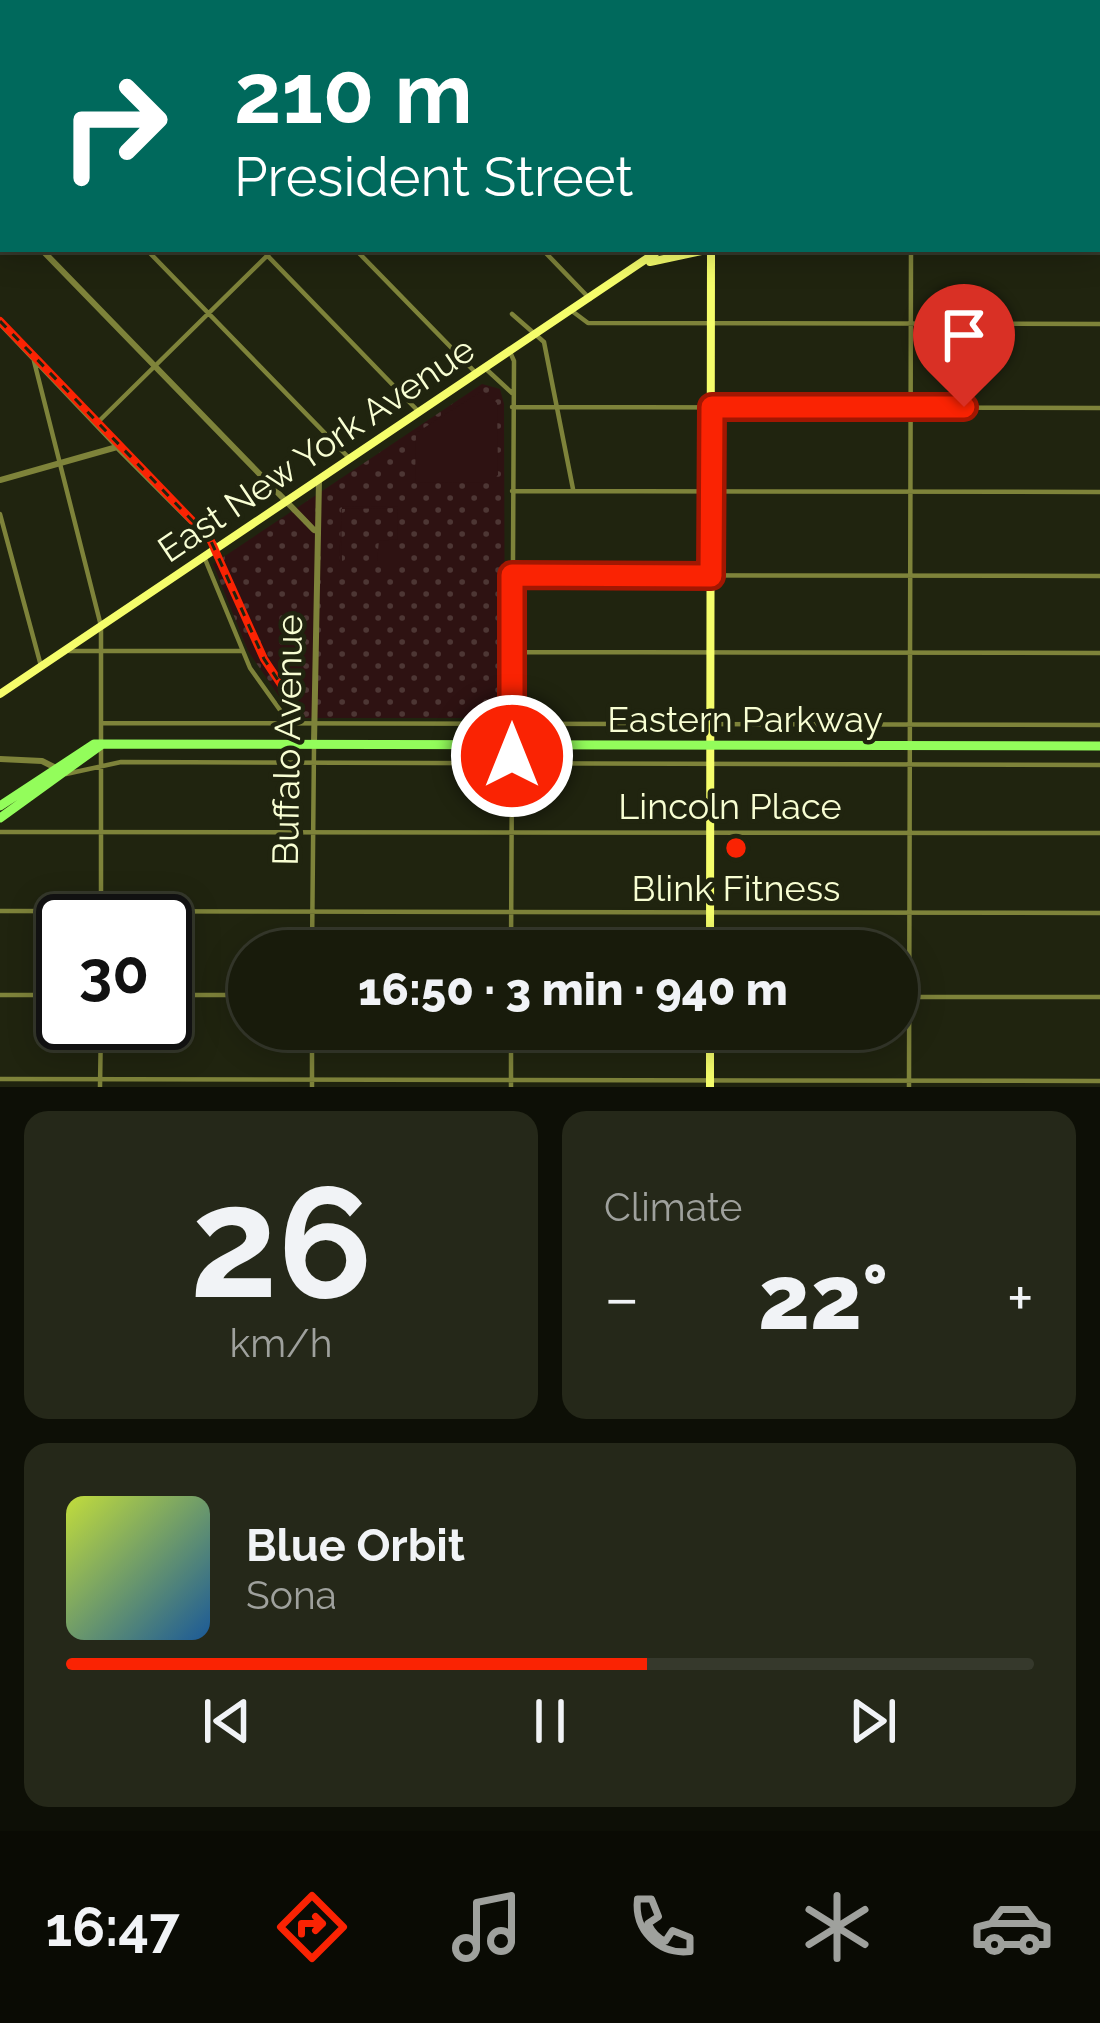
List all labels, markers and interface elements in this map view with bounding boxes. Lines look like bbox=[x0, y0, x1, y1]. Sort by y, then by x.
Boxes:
text: 210 m bbox=[234, 44, 473, 143]
icon: right bbox=[36, 48, 192, 204]
text: President Street bbox=[234, 145, 633, 209]
pin bbox=[913, 284, 1015, 407]
icon: arrive bbox=[931, 302, 997, 368]
street label: East New York Avenue bbox=[150, 328, 482, 570]
street label: Buffalo Avenue bbox=[264, 614, 310, 866]
position arrow bbox=[449, 693, 575, 819]
street label: Eastern Parkway bbox=[607, 698, 883, 740]
street label: Lincoln Place bbox=[618, 785, 842, 827]
marker: Blink Fitness bbox=[723, 835, 749, 861]
place label: Blink Fitness bbox=[632, 867, 840, 909]
speed limit sign: 30 bbox=[36, 894, 192, 1050]
text: 16:50 · 3 min · 940 m bbox=[358, 963, 788, 1016]
text: 26 bbox=[190, 1150, 372, 1334]
text: Climate bbox=[604, 1184, 742, 1230]
text: 22° bbox=[758, 1244, 888, 1350]
text: − bbox=[604, 1259, 640, 1336]
text: + bbox=[1007, 1259, 1034, 1336]
text: km/h bbox=[230, 1320, 332, 1366]
text: Blue Orbit bbox=[246, 1519, 465, 1572]
text: Sona bbox=[246, 1572, 337, 1618]
icon: previous bbox=[194, 1688, 260, 1754]
icon: pause bbox=[517, 1688, 583, 1754]
icon: next bbox=[840, 1688, 906, 1754]
icon: directions bbox=[270, 1885, 354, 1969]
icon: music bbox=[445, 1885, 529, 1969]
icon: phone bbox=[620, 1885, 704, 1969]
icon: climate bbox=[795, 1885, 879, 1969]
icon: car bbox=[970, 1885, 1054, 1969]
text: 16:47 bbox=[46, 1895, 179, 1959]

